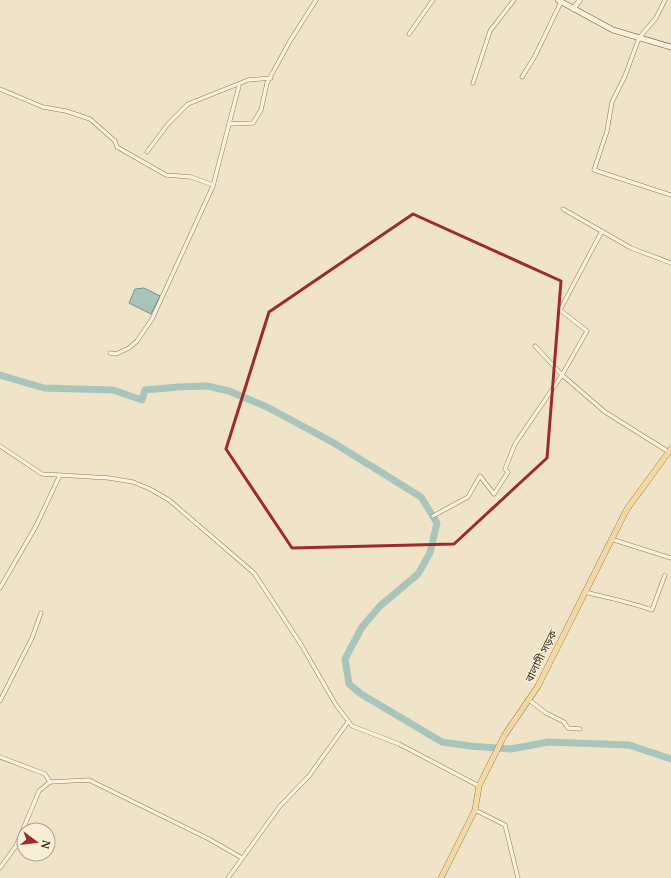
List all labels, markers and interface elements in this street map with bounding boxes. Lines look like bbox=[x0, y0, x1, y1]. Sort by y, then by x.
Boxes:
street label: বালাসী সড়ক bbox=[521, 628, 560, 685]
north arrow bbox=[16, 822, 56, 862]
text: N bbox=[38, 839, 54, 851]

